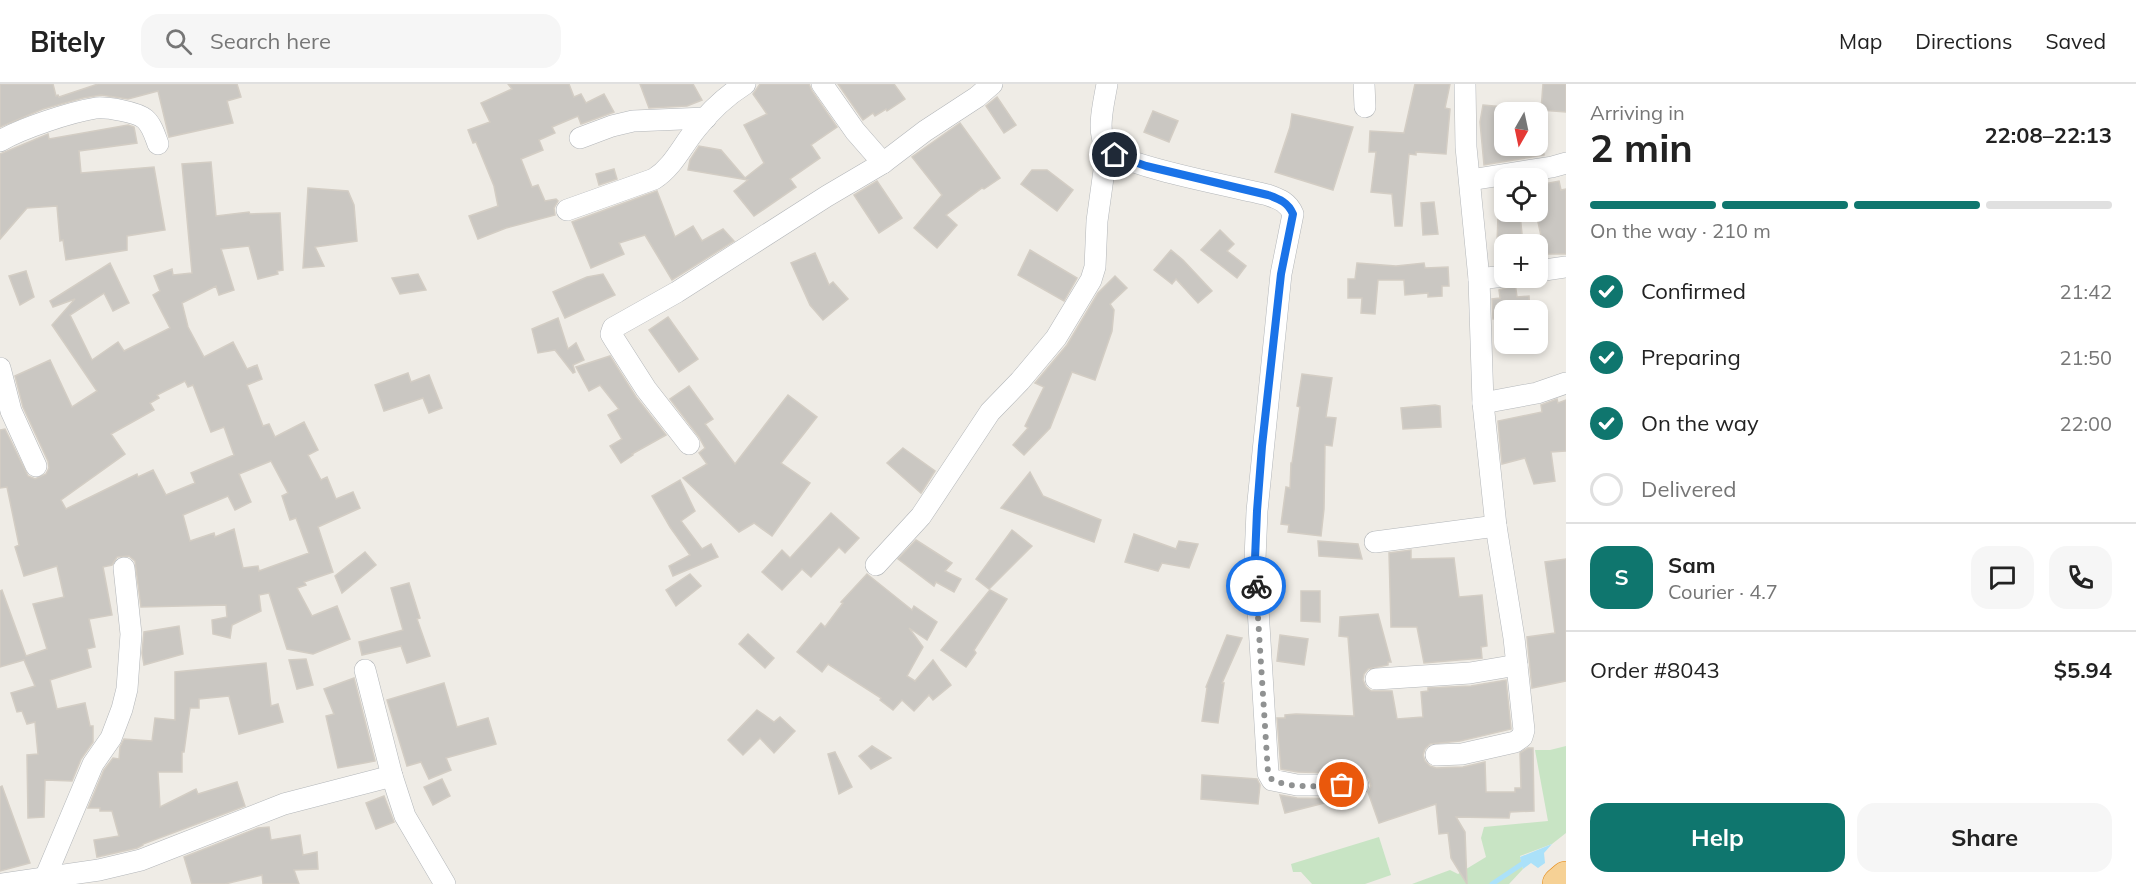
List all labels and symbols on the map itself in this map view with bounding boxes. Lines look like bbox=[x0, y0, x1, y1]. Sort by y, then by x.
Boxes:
north arrow bbox=[1494, 102, 1548, 156]
pin bbox=[1089, 129, 1140, 180]
courier bbox=[1226, 556, 1286, 616]
pin bbox=[1316, 759, 1367, 810]

